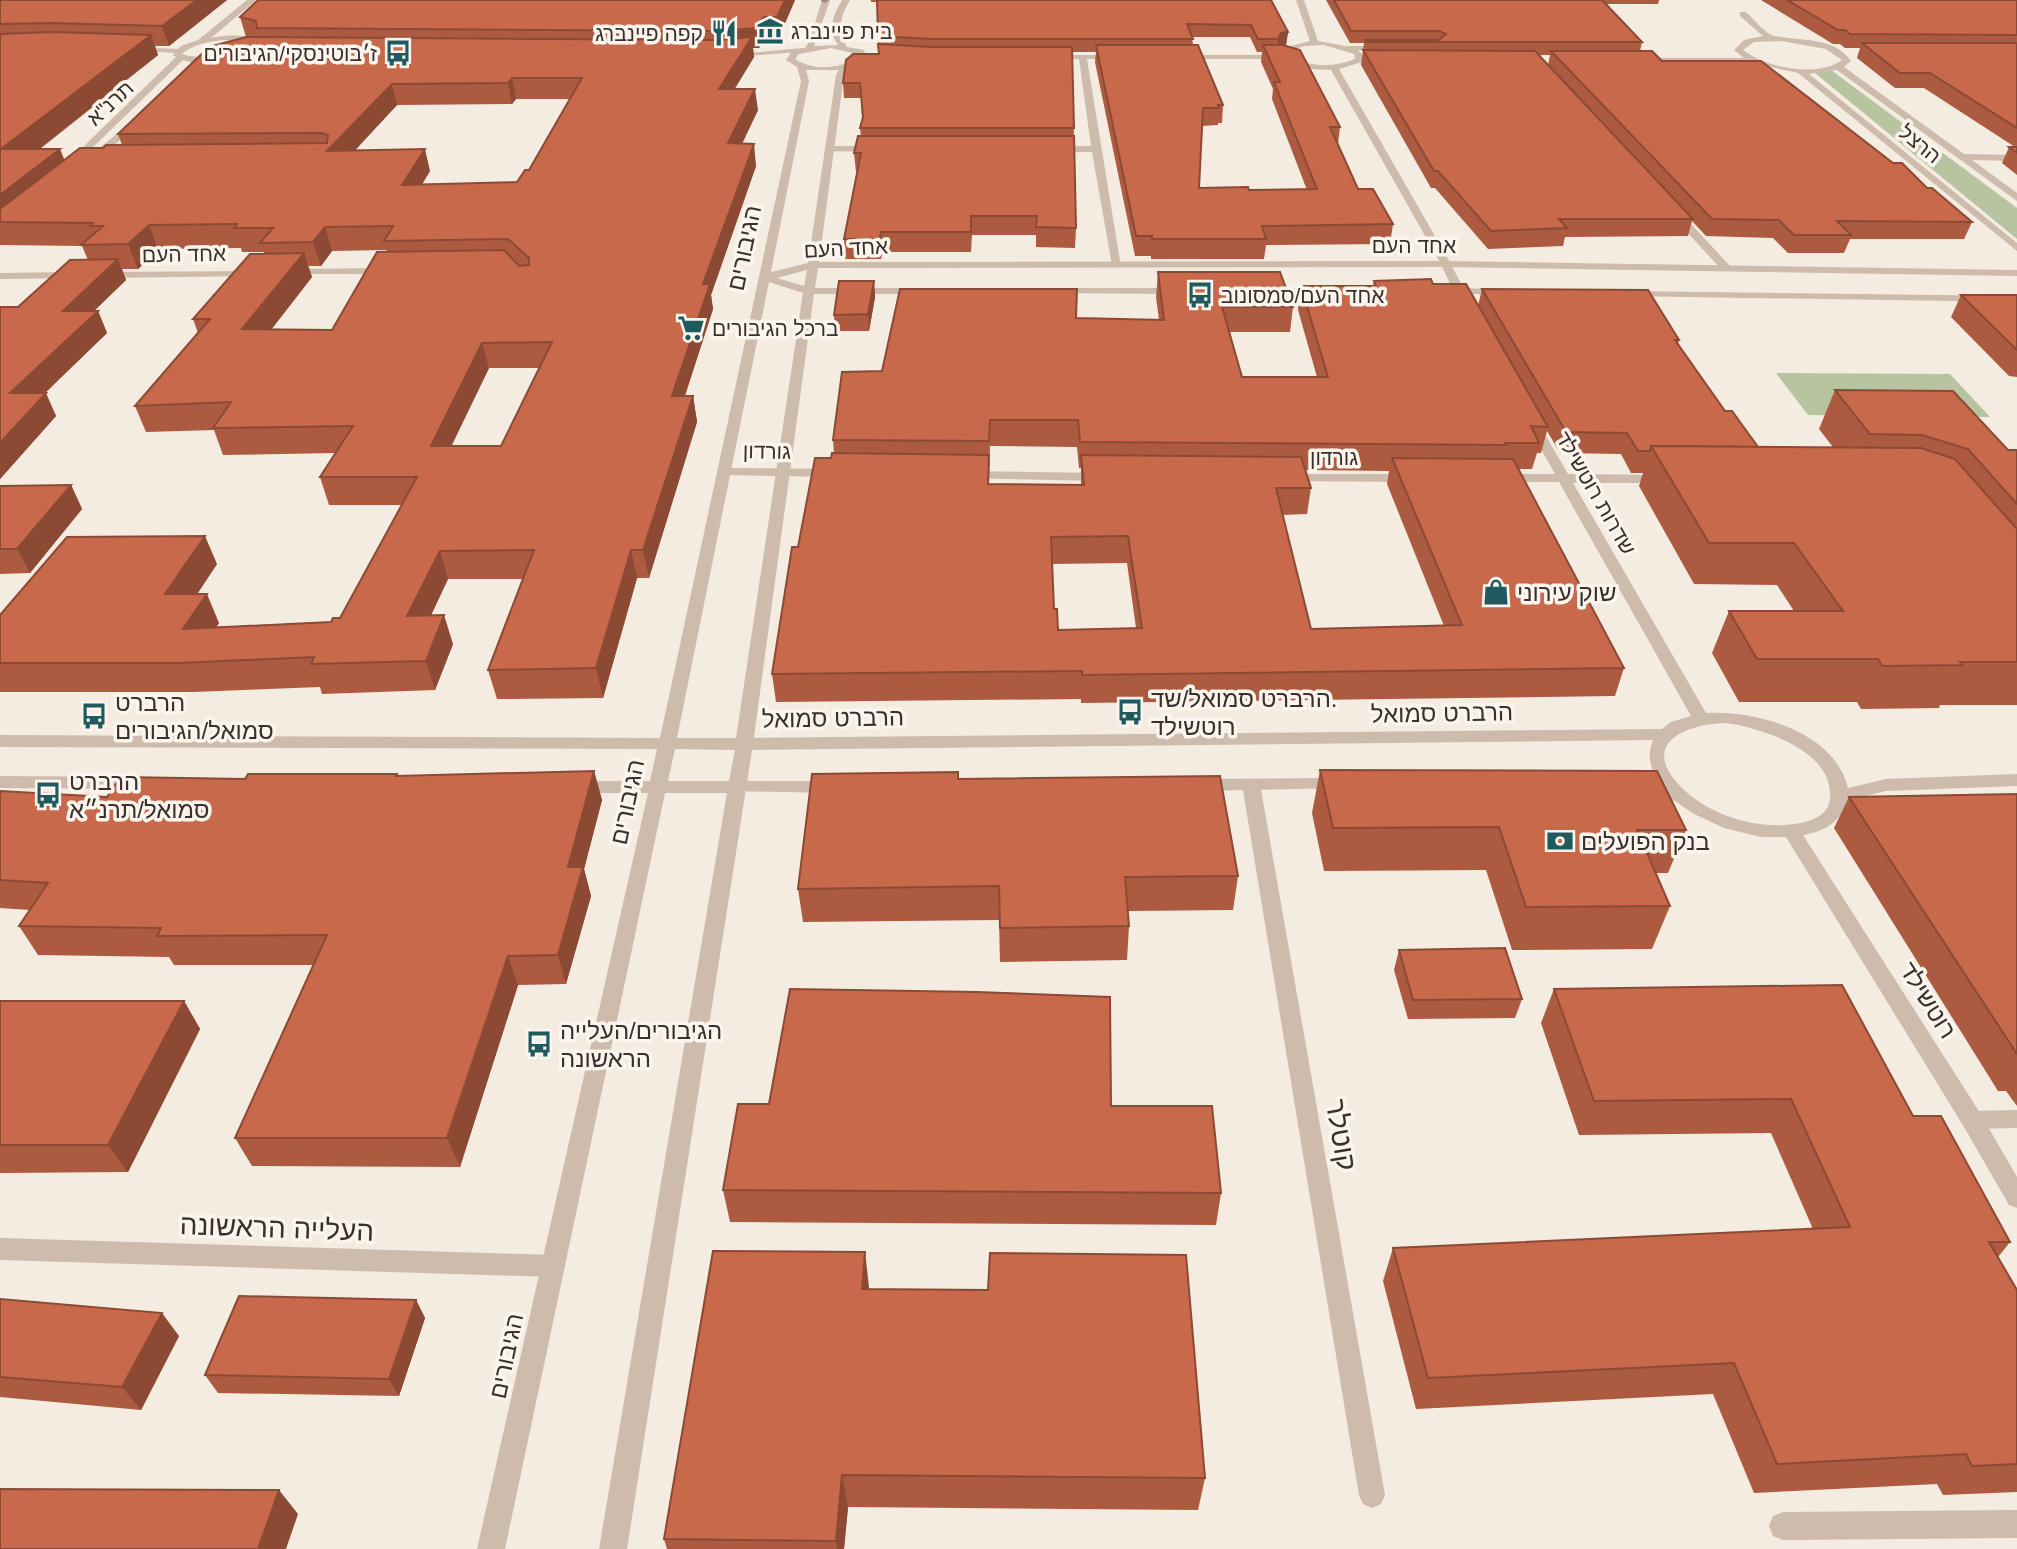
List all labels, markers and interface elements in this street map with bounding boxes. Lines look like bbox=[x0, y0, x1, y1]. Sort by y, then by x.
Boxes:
museum icon: בית פיינברג bbox=[755, 16, 785, 46]
restaurant icon: קפה פיינברג bbox=[709, 18, 739, 48]
place label: בית פיינברג bbox=[791, 20, 892, 43]
place label: קפה פיינברג bbox=[595, 22, 703, 45]
bus stop icon: ז׳בוטינסקי/הגיבורים bbox=[383, 38, 413, 68]
place label: ז׳בוטינסקי/הגיבורים bbox=[204, 42, 377, 65]
street label: תרנ"א bbox=[82, 76, 138, 130]
street label: הרצל bbox=[1894, 120, 1946, 168]
street label: הגיבורים bbox=[722, 203, 766, 293]
street label: אחד העם bbox=[803, 234, 889, 262]
street label: אחד העם bbox=[1372, 234, 1456, 257]
street label: אחד העם bbox=[142, 242, 226, 266]
bus stop icon: אחד העם/סמסונוב bbox=[1185, 280, 1215, 310]
place label: אחד העם/סמסונוב bbox=[1221, 284, 1385, 307]
supermarket icon: ברכל הגיבורים bbox=[676, 313, 706, 343]
place label: ברכל הגיבורים bbox=[712, 317, 838, 340]
street label: שדרות רוטשילד bbox=[1552, 428, 1640, 558]
street label: גורדון bbox=[743, 439, 791, 463]
street label: גורדון bbox=[1310, 446, 1358, 469]
shop icon: שוק עירוני bbox=[1481, 577, 1511, 607]
place label: שוק עירוני bbox=[1517, 579, 1616, 606]
place label: הרברט סמואל/שד. רוטשילד bbox=[1151, 685, 1338, 740]
place label: הרברט סמואל/הגיבורים bbox=[115, 689, 274, 744]
bus stop icon: הרברט סמואל/שד. רוטשילד bbox=[1115, 697, 1145, 727]
street label: הרברט סמואל bbox=[1371, 698, 1513, 728]
bus stop icon: הרברט סמואל/הגיבורים bbox=[79, 701, 109, 731]
street label: הרברט סמואל bbox=[762, 703, 904, 733]
street label: הגיבורים bbox=[605, 757, 649, 847]
place label: הרברט סמואל/תרנ״א bbox=[69, 768, 209, 823]
bus stop icon: הרברט סמואל/תרנ״א bbox=[33, 780, 63, 810]
bank icon: בנק הפועלים bbox=[1545, 826, 1575, 856]
place label: בנק הפועלים bbox=[1581, 828, 1710, 855]
street label: רוטשילד bbox=[1894, 957, 1962, 1043]
place label: הגיבורים/העלייה הראשונה bbox=[560, 1017, 722, 1072]
bus stop icon: הגיבורים/העלייה הראשונה bbox=[524, 1029, 554, 1059]
street label: קוטלר bbox=[1319, 1097, 1363, 1173]
street label: העלייה הראשונה bbox=[179, 1209, 375, 1247]
street label: הגיבורים bbox=[484, 1311, 528, 1401]

